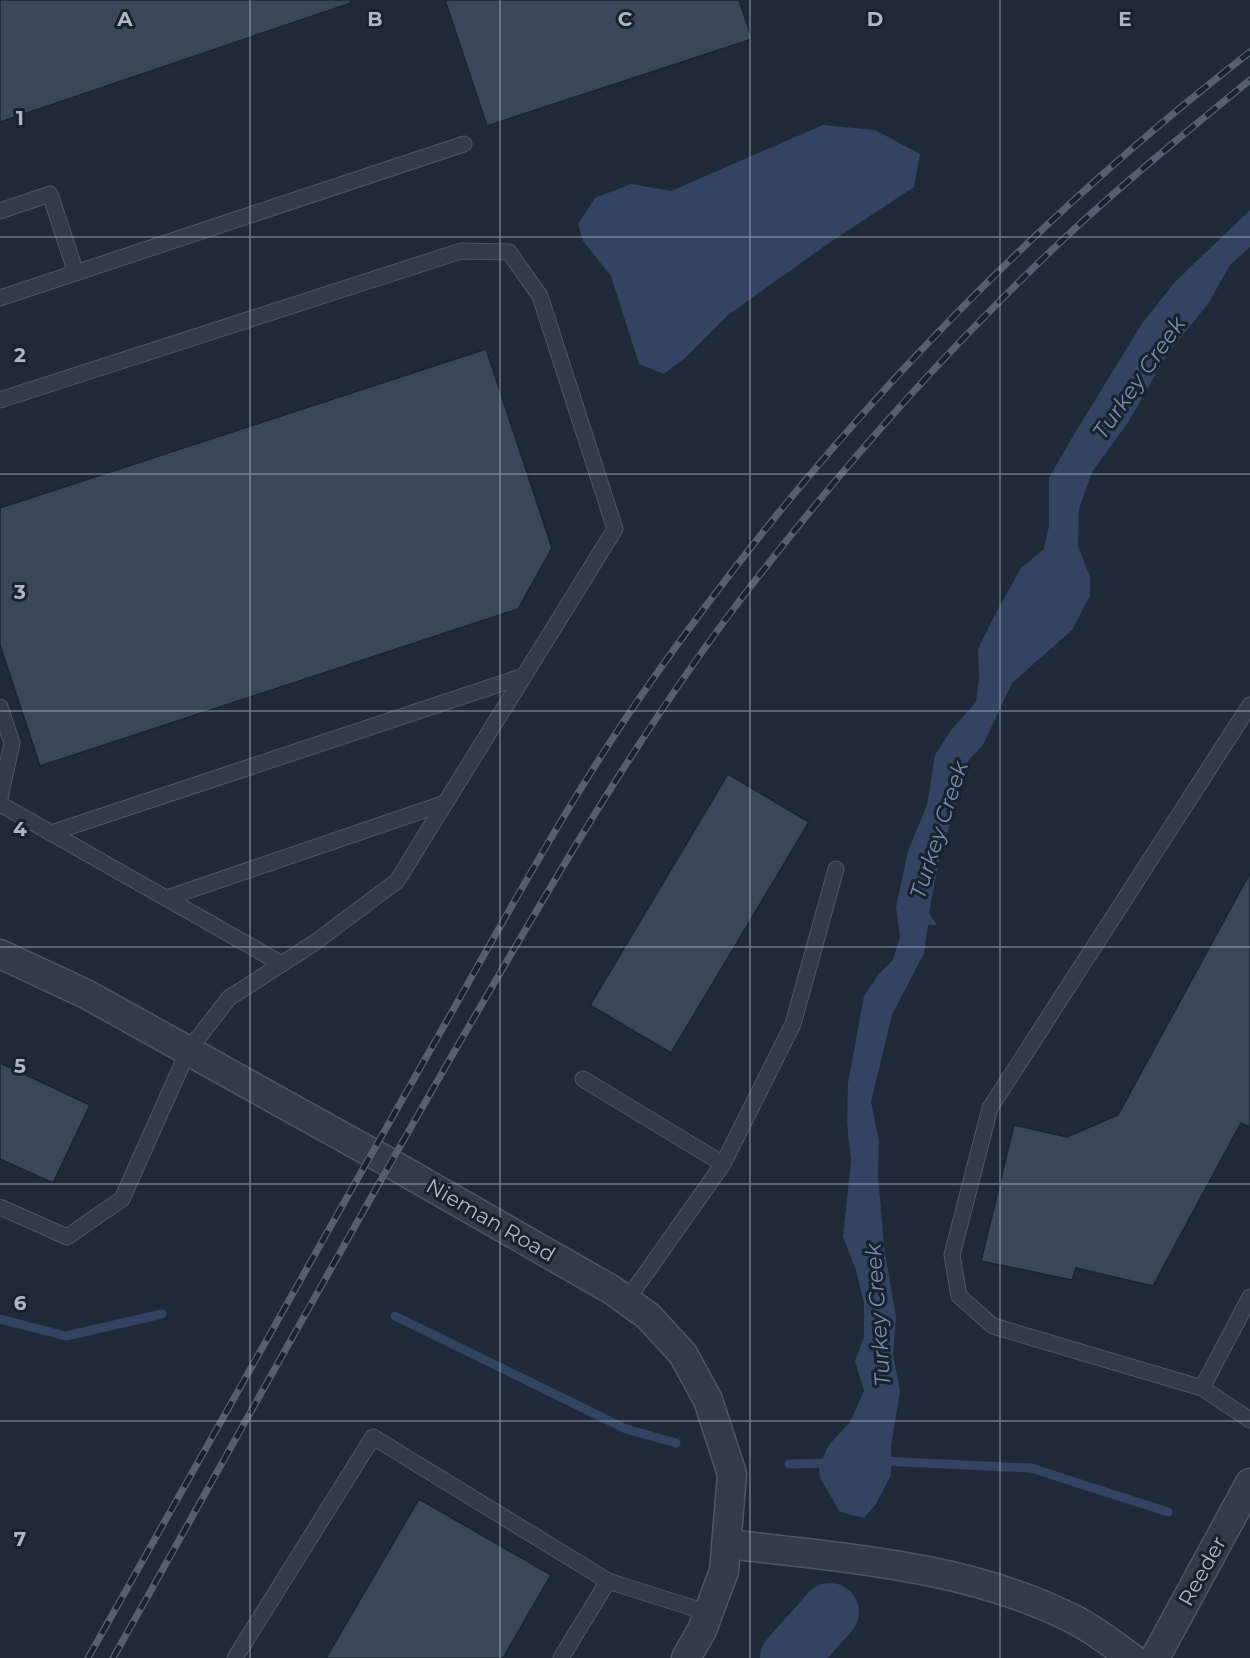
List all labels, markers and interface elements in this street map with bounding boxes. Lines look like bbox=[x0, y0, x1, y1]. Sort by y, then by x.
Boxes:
text: A bbox=[116, 7, 133, 31]
text: B bbox=[367, 7, 383, 31]
text: C bbox=[618, 7, 633, 31]
text: D bbox=[867, 7, 883, 31]
text: E bbox=[1118, 7, 1132, 31]
text: 1 bbox=[16, 106, 24, 130]
water label: Turkey Creek bbox=[1087, 311, 1192, 444]
text: 2 bbox=[14, 343, 26, 367]
text: 3 bbox=[13, 580, 26, 604]
water label: Turkey Creek bbox=[904, 757, 974, 902]
text: 4 bbox=[13, 817, 27, 841]
text: 5 bbox=[14, 1054, 26, 1078]
street label: Nieman Road bbox=[422, 1173, 560, 1267]
water label: Turkey Creek bbox=[859, 1242, 896, 1387]
text: 6 bbox=[14, 1291, 27, 1315]
text: 7 bbox=[14, 1527, 26, 1551]
street label: Reeder bbox=[1173, 1532, 1231, 1610]

